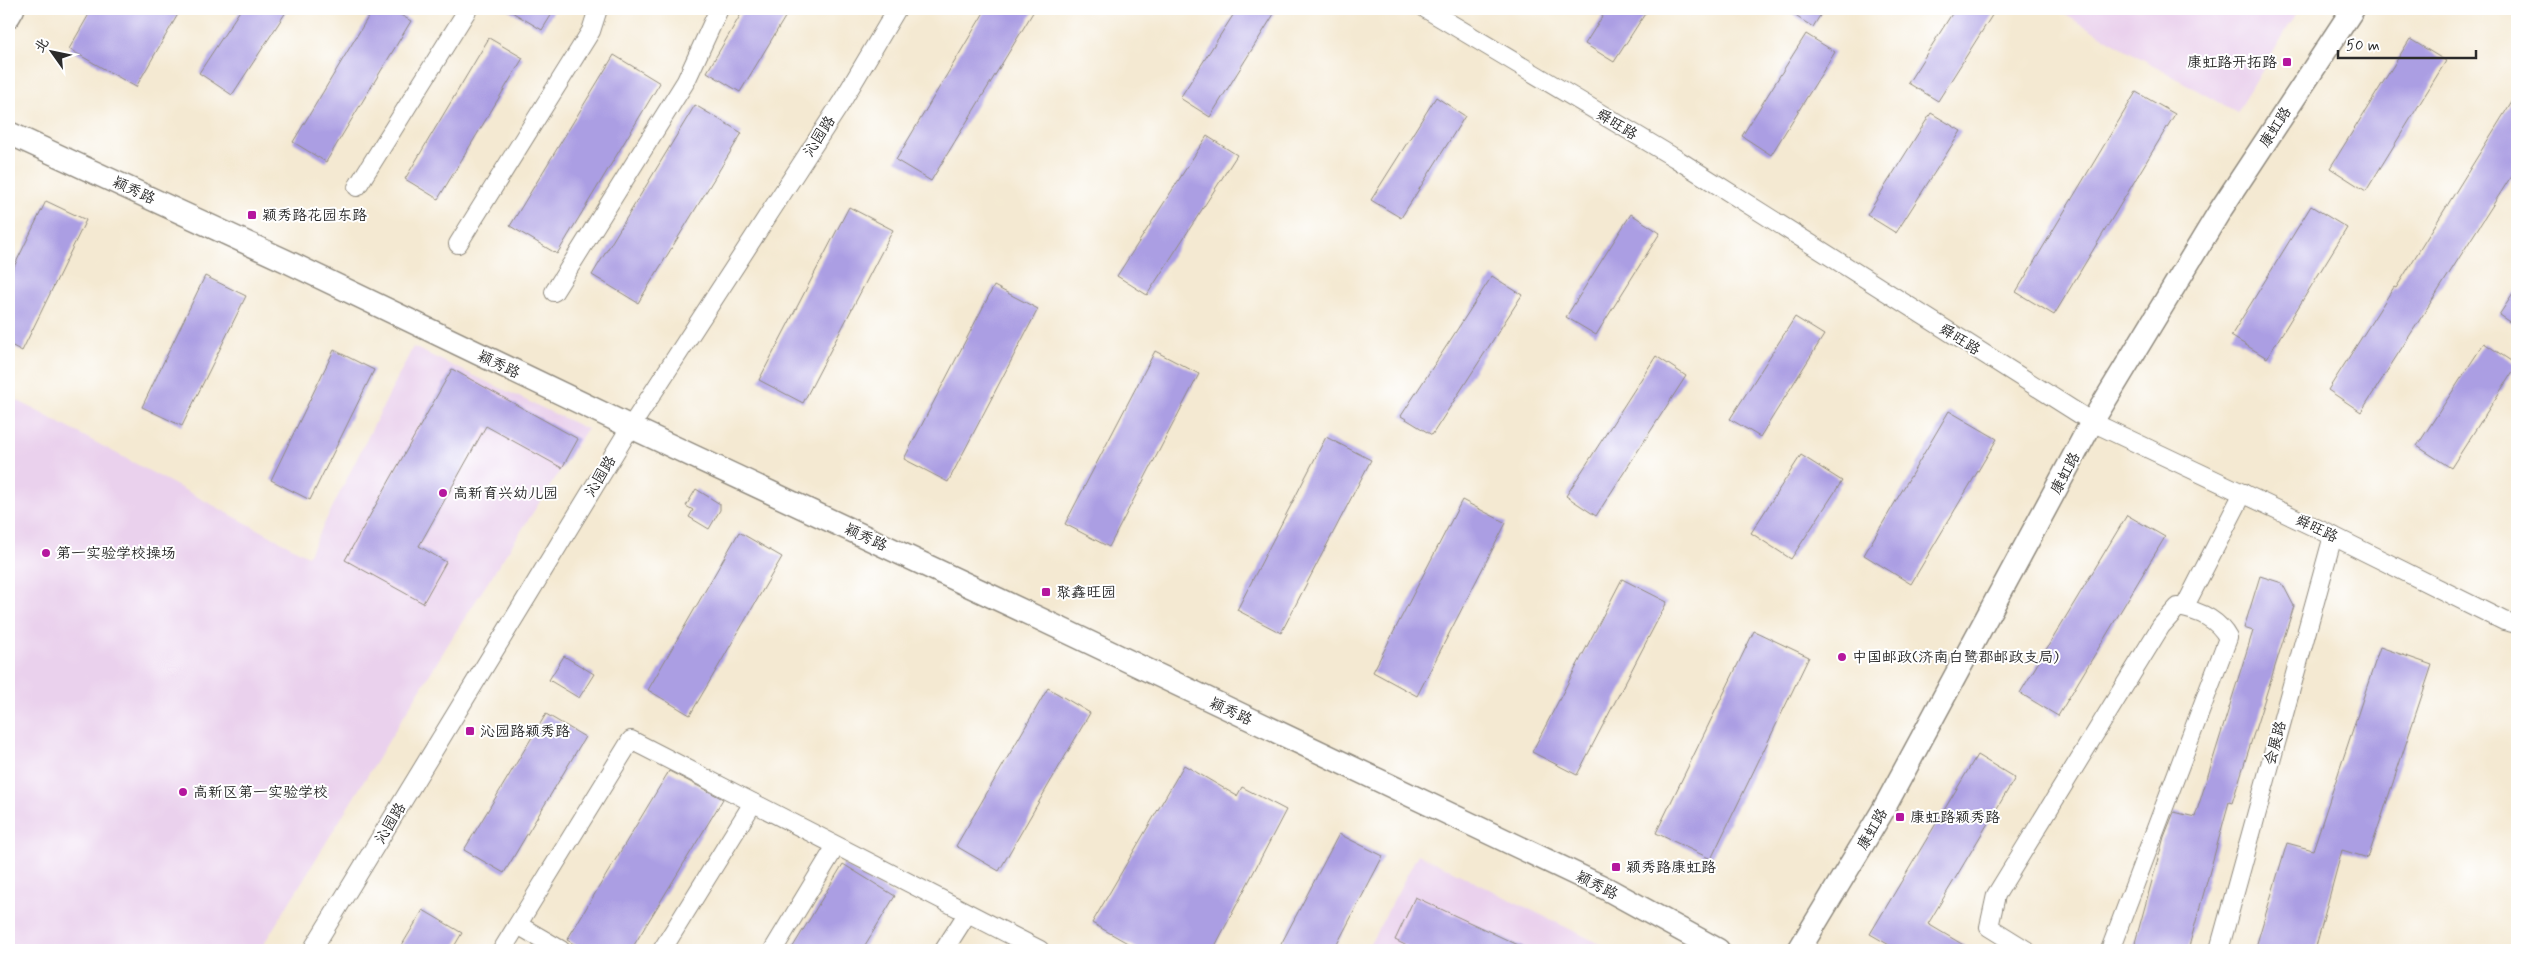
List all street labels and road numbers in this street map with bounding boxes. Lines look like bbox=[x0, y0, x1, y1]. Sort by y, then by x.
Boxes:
street label: 康虹路 bbox=[2255, 103, 2296, 152]
street label: 舜旺路 bbox=[1592, 105, 1641, 145]
street label: 沁园路 bbox=[799, 112, 840, 161]
street label: 颖秀路 bbox=[109, 172, 158, 209]
street label: 舜旺路 bbox=[1935, 319, 1984, 360]
street label: 颖秀路 bbox=[474, 346, 523, 384]
street label: 康虹路 bbox=[2046, 449, 2085, 498]
street label: 沁园路 bbox=[581, 452, 621, 501]
street label: 舜旺路 bbox=[2292, 510, 2341, 548]
street label: 颖秀路 bbox=[841, 519, 890, 556]
street label: 颖秀路 bbox=[1206, 693, 1255, 730]
street label: 会展路 bbox=[2260, 719, 2291, 768]
street label: 沁园路 bbox=[371, 799, 411, 848]
street label: 康虹路 bbox=[1853, 805, 1893, 854]
street label: 颖秀路 bbox=[1572, 867, 1621, 905]

